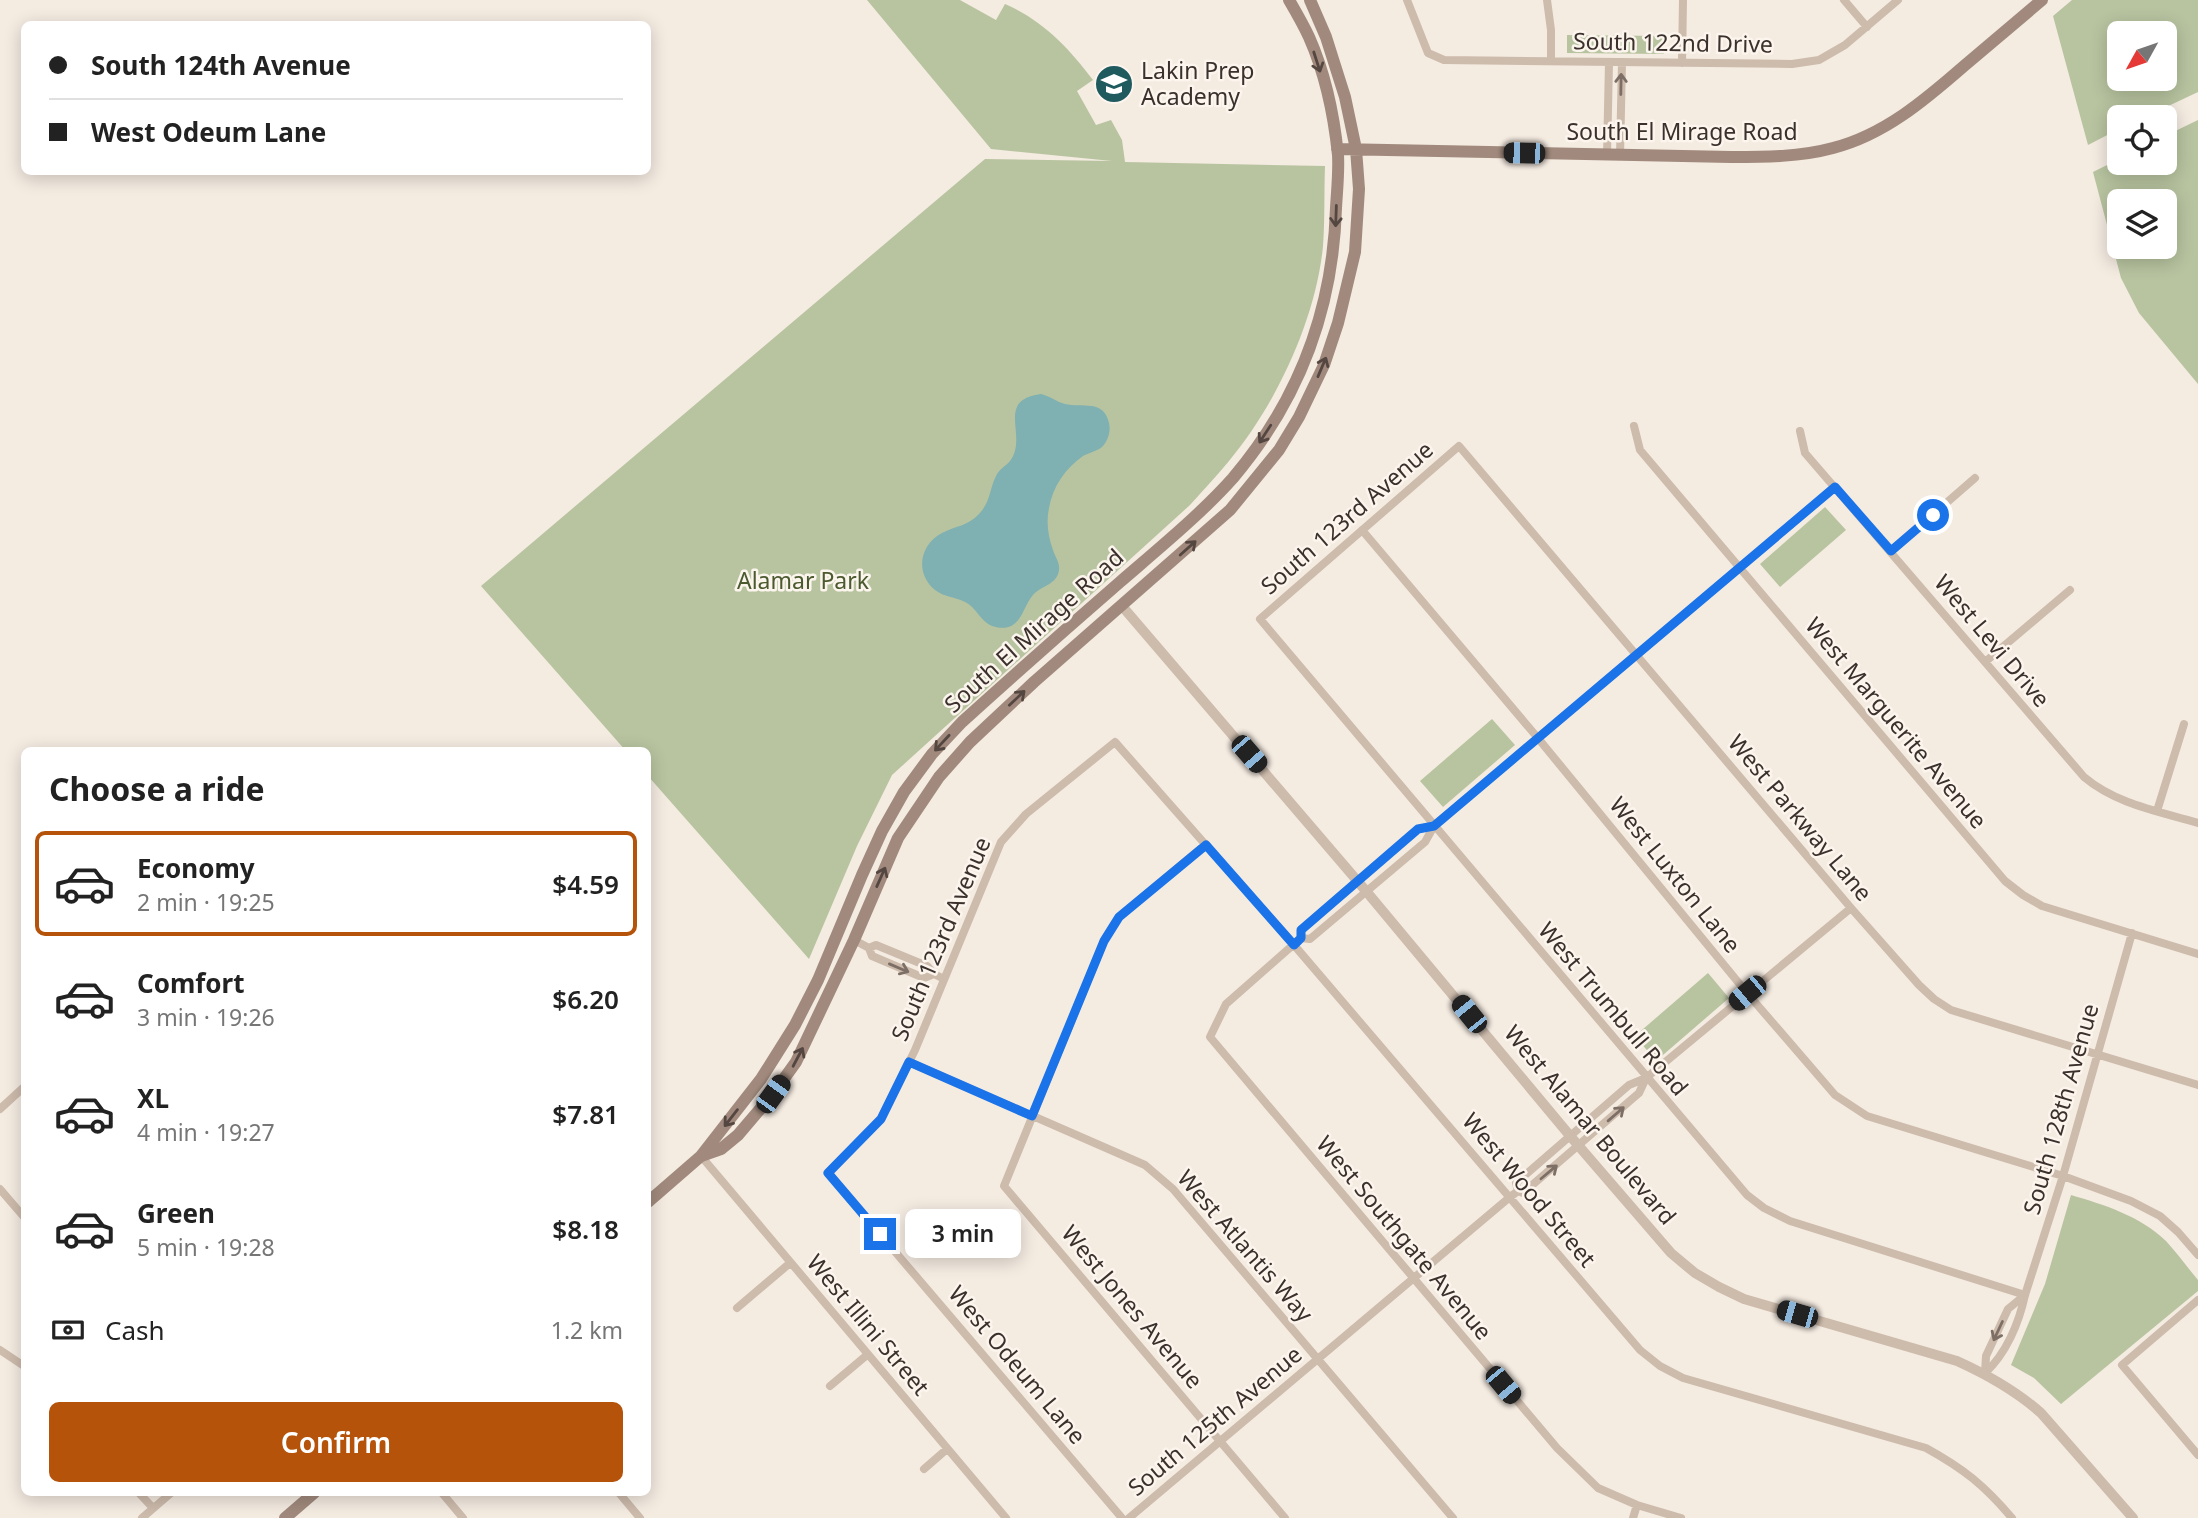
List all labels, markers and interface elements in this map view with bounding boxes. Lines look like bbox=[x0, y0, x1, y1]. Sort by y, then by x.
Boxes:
north arrow bbox=[2107, 21, 2177, 91]
map controls bbox=[2107, 21, 2177, 259]
street label: South 122nd Drive bbox=[1573, 24, 1773, 60]
text: South 124th Avenue bbox=[91, 47, 351, 83]
one-way arrow bbox=[1312, 50, 1325, 72]
place label: Lakin Prep Academy bbox=[1141, 54, 1254, 112]
school or university icon: Lakin Prep Academy bbox=[1093, 63, 1135, 105]
one-way arrow bbox=[1615, 73, 1628, 96]
button: locate bbox=[2107, 105, 2177, 175]
text: West Odeum Lane bbox=[91, 114, 326, 150]
street label: South El Mirage Road bbox=[1566, 115, 1798, 147]
car bbox=[1503, 142, 1546, 164]
button: layers bbox=[2107, 189, 2177, 259]
one-way arrow bbox=[1329, 204, 1343, 227]
one-way arrow bbox=[1317, 357, 1330, 379]
one-way arrow bbox=[1258, 424, 1272, 444]
street label: South 123rd Avenue bbox=[1253, 433, 1439, 601]
route start bbox=[1917, 499, 1949, 531]
one-way arrow bbox=[1179, 539, 1196, 556]
street label: South El Mirage Road bbox=[937, 541, 1130, 719]
park label: Alamar Park bbox=[737, 564, 870, 596]
street label: West Levi Drive bbox=[1928, 567, 2058, 714]
street label: West Marguerite Avenue bbox=[1799, 610, 1995, 835]
one-way arrow bbox=[1008, 690, 1026, 706]
street label: West Parkway Lane bbox=[1721, 727, 1880, 908]
car bbox=[1228, 731, 1271, 777]
one-way arrow bbox=[934, 734, 951, 751]
text: Choose a ride bbox=[49, 767, 265, 810]
street label: West Luxton Lane bbox=[1603, 790, 1749, 959]
street label: South 123rd Avenue bbox=[883, 832, 998, 1045]
text: Economy bbox=[137, 850, 255, 886]
icon: car bbox=[53, 852, 116, 915]
text: $4.59 bbox=[552, 866, 619, 902]
one-way arrow bbox=[875, 867, 888, 888]
text: 2 min · 19:25 bbox=[137, 886, 275, 918]
street label: West Trumbull Road bbox=[1532, 915, 1696, 1102]
one-way arrow bbox=[888, 962, 909, 975]
text: Comfort bbox=[137, 965, 245, 1001]
icon: car bbox=[53, 967, 116, 1030]
car bbox=[1725, 971, 1770, 1015]
text: $6.20 bbox=[552, 981, 619, 1017]
car bbox=[1448, 991, 1491, 1037]
street label: South 128th Avenue bbox=[2015, 1000, 2105, 1218]
text: 3 min · 19:26 bbox=[137, 1001, 275, 1033]
street label: West Alamar Boulevard bbox=[1498, 1018, 1684, 1231]
one-way arrow bbox=[792, 1047, 805, 1068]
car bbox=[753, 1071, 794, 1117]
text: XL bbox=[137, 1080, 169, 1116]
icon: car bbox=[53, 1082, 116, 1145]
text: $7.81 bbox=[552, 1096, 619, 1132]
street label: West Wood Street bbox=[1456, 1105, 1604, 1273]
one-way arrow bbox=[1607, 1106, 1625, 1122]
one-way arrow bbox=[724, 1109, 739, 1127]
text: 4 min · 19:27 bbox=[137, 1116, 275, 1148]
street label: West Southgate Avenue bbox=[1310, 1128, 1500, 1346]
street label: West Atlantis Way bbox=[1171, 1162, 1321, 1329]
one-way arrow bbox=[1540, 1164, 1558, 1180]
text: Green bbox=[137, 1195, 215, 1231]
icon: car bbox=[53, 1197, 116, 1260]
callout: 3 min bbox=[904, 1210, 1020, 1258]
text: $8.18 bbox=[552, 1211, 619, 1247]
text: 3 min bbox=[932, 1217, 994, 1249]
route end bbox=[864, 1218, 896, 1250]
street label: West Jones Avenue bbox=[1055, 1218, 1211, 1395]
text: 5 min · 19:28 bbox=[137, 1231, 275, 1263]
street label: West Illini Street bbox=[800, 1247, 937, 1402]
street label: West Odeum Lane bbox=[942, 1278, 1094, 1451]
car bbox=[1774, 1298, 1821, 1330]
icon: cash bbox=[49, 1311, 87, 1349]
text: Cash bbox=[105, 1312, 165, 1348]
text: 1.2 km bbox=[551, 1314, 623, 1346]
one-way arrow bbox=[1991, 1319, 2004, 1341]
street label: South 125th Avenue bbox=[1121, 1338, 1308, 1503]
car bbox=[1482, 1362, 1525, 1408]
button: Confirm bbox=[49, 1402, 623, 1482]

